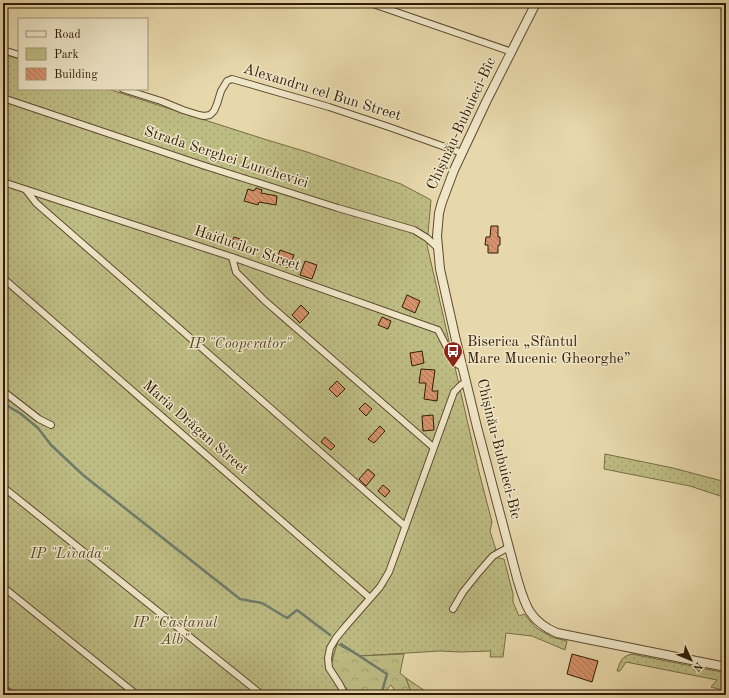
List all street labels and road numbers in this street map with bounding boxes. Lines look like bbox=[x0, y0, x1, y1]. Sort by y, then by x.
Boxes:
street label: Chișinău-Bubuieci-Bîc bbox=[425, 55, 499, 192]
street label: Alexandru cel Bun Street bbox=[241, 62, 403, 124]
street label: Strada Serghei Lunchevici bbox=[142, 124, 310, 192]
street label: Haiducilor Street bbox=[192, 224, 302, 274]
street label: Chișinău-Bubuieci-Bîc bbox=[473, 377, 523, 521]
street label: Maria Drăgan Street bbox=[139, 378, 251, 478]

